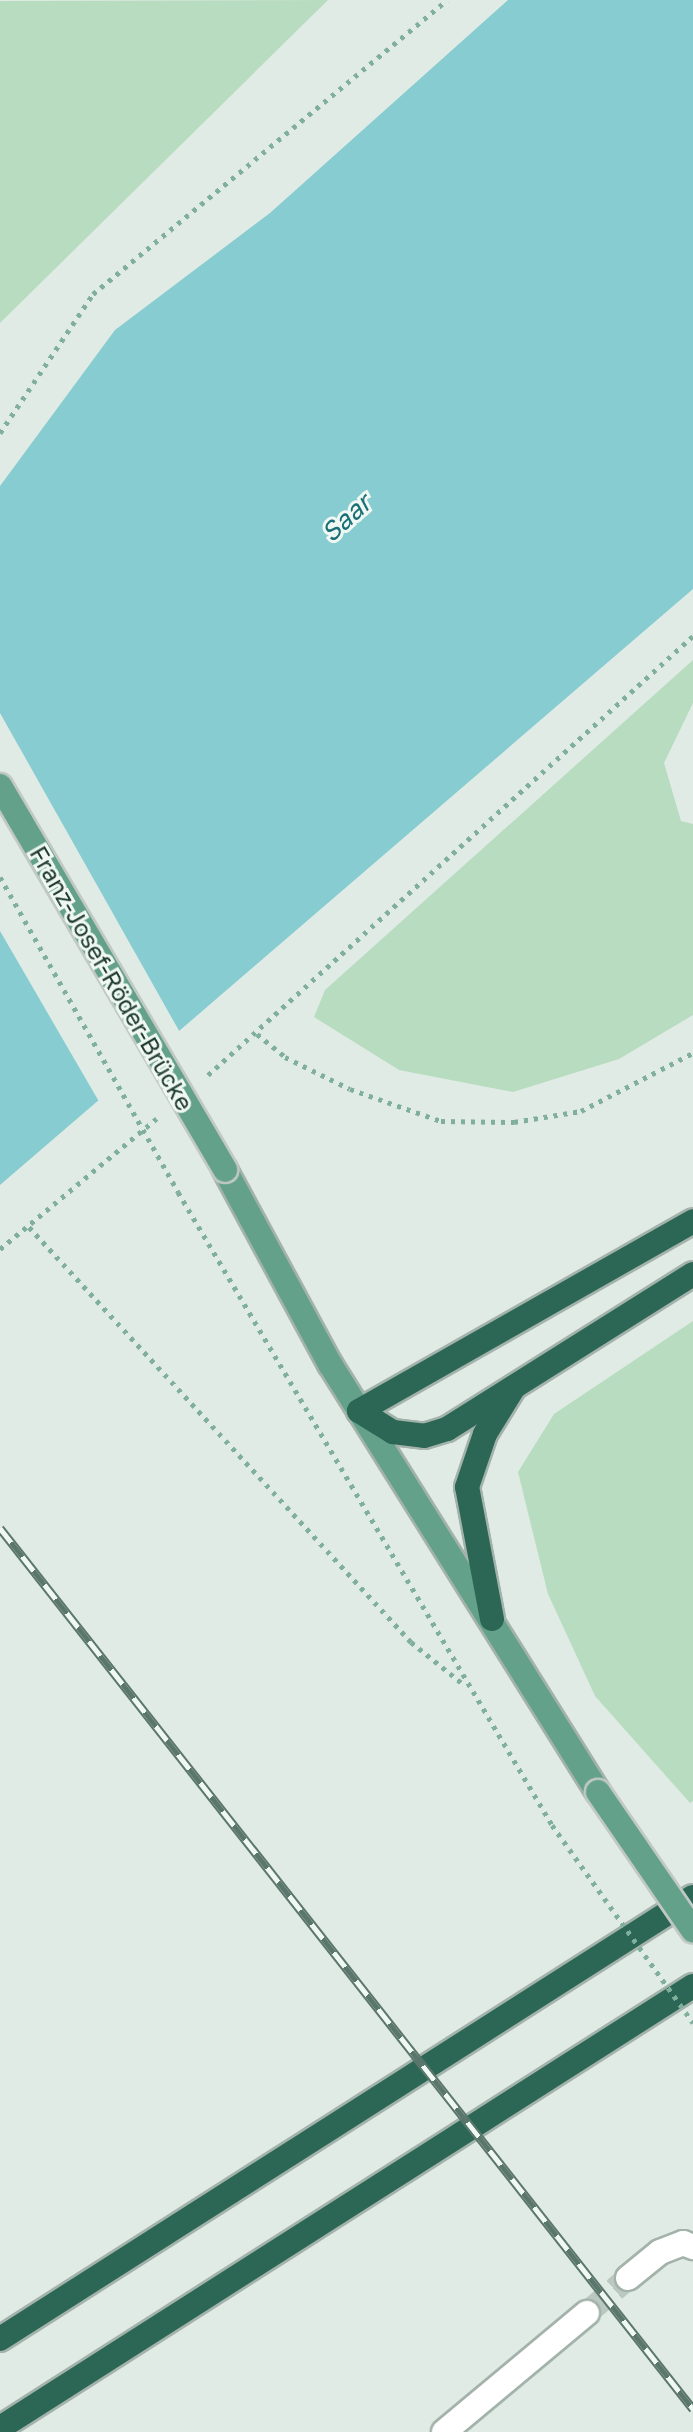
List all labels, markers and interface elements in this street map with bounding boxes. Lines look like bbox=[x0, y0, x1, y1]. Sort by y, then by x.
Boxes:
water label: Saar bbox=[315, 488, 377, 548]
street label: Franz-Josef-Röder-Brücke bbox=[24, 841, 200, 1115]

